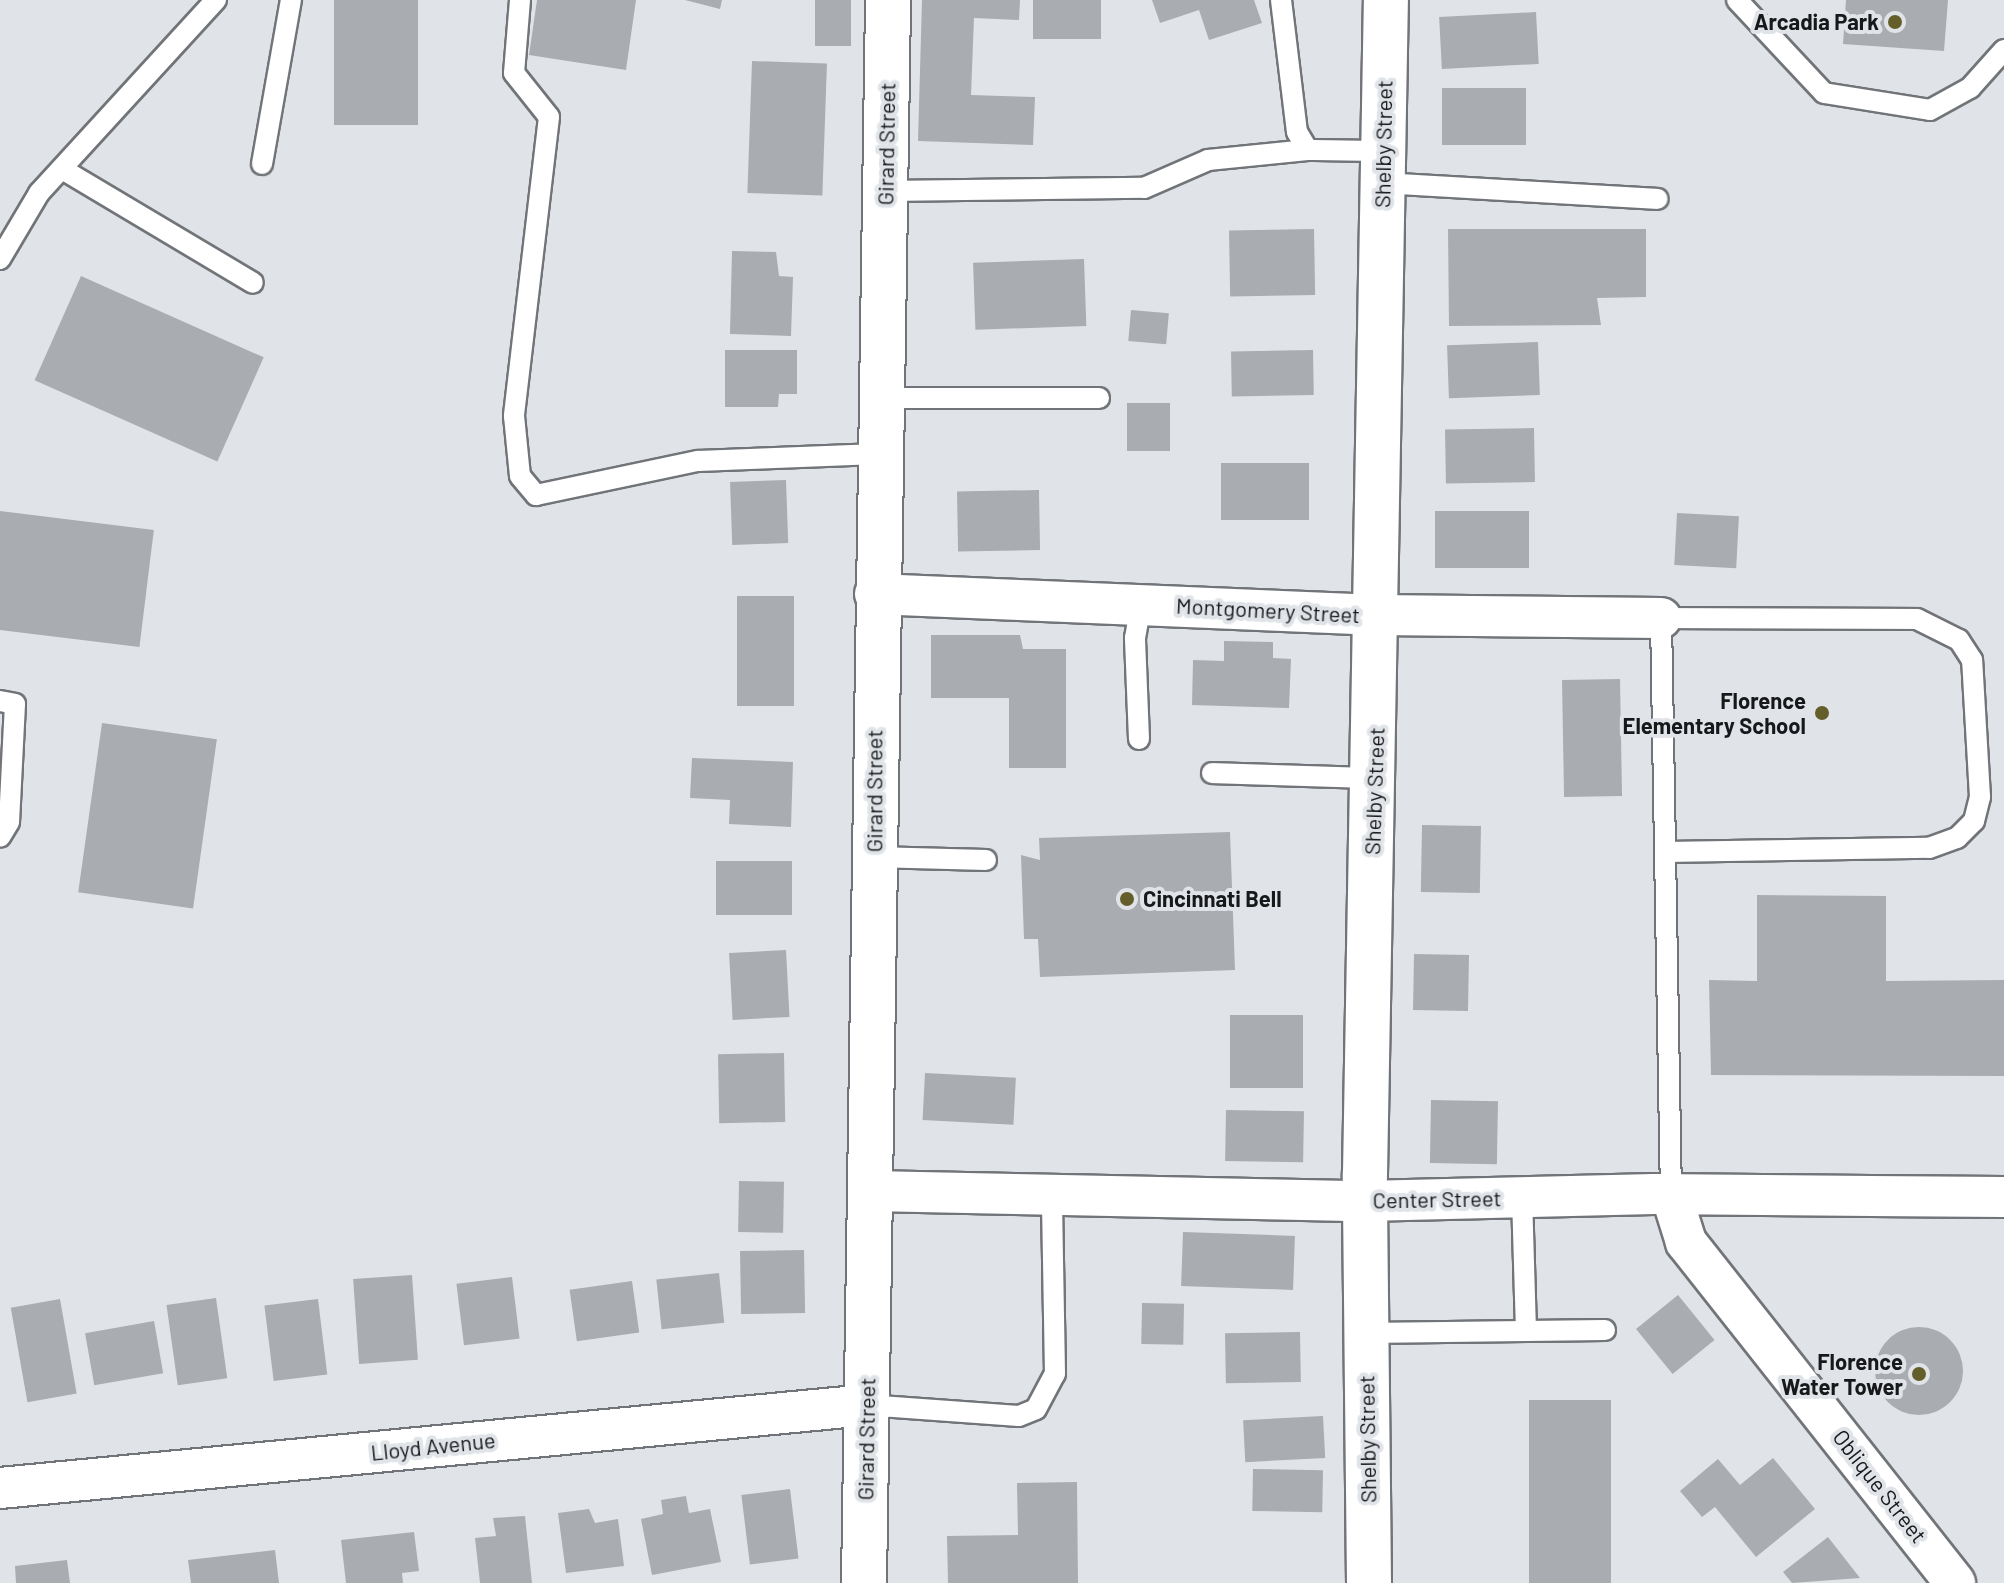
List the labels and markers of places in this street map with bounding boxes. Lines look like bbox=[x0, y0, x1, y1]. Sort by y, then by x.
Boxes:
place label: Arcadia Park bbox=[1754, 9, 1879, 35]
marker: Arcadia Park bbox=[1886, 13, 1904, 31]
place label: Florence Elementary School bbox=[1623, 687, 1806, 738]
marker: Florence Elementary School bbox=[1813, 704, 1831, 722]
place label: Cincinnati Bell bbox=[1143, 886, 1282, 912]
marker: Cincinnati Bell bbox=[1118, 890, 1136, 908]
place label: Florence Water Tower bbox=[1781, 1348, 1903, 1400]
marker: Florence Water Tower bbox=[1910, 1365, 1928, 1383]

